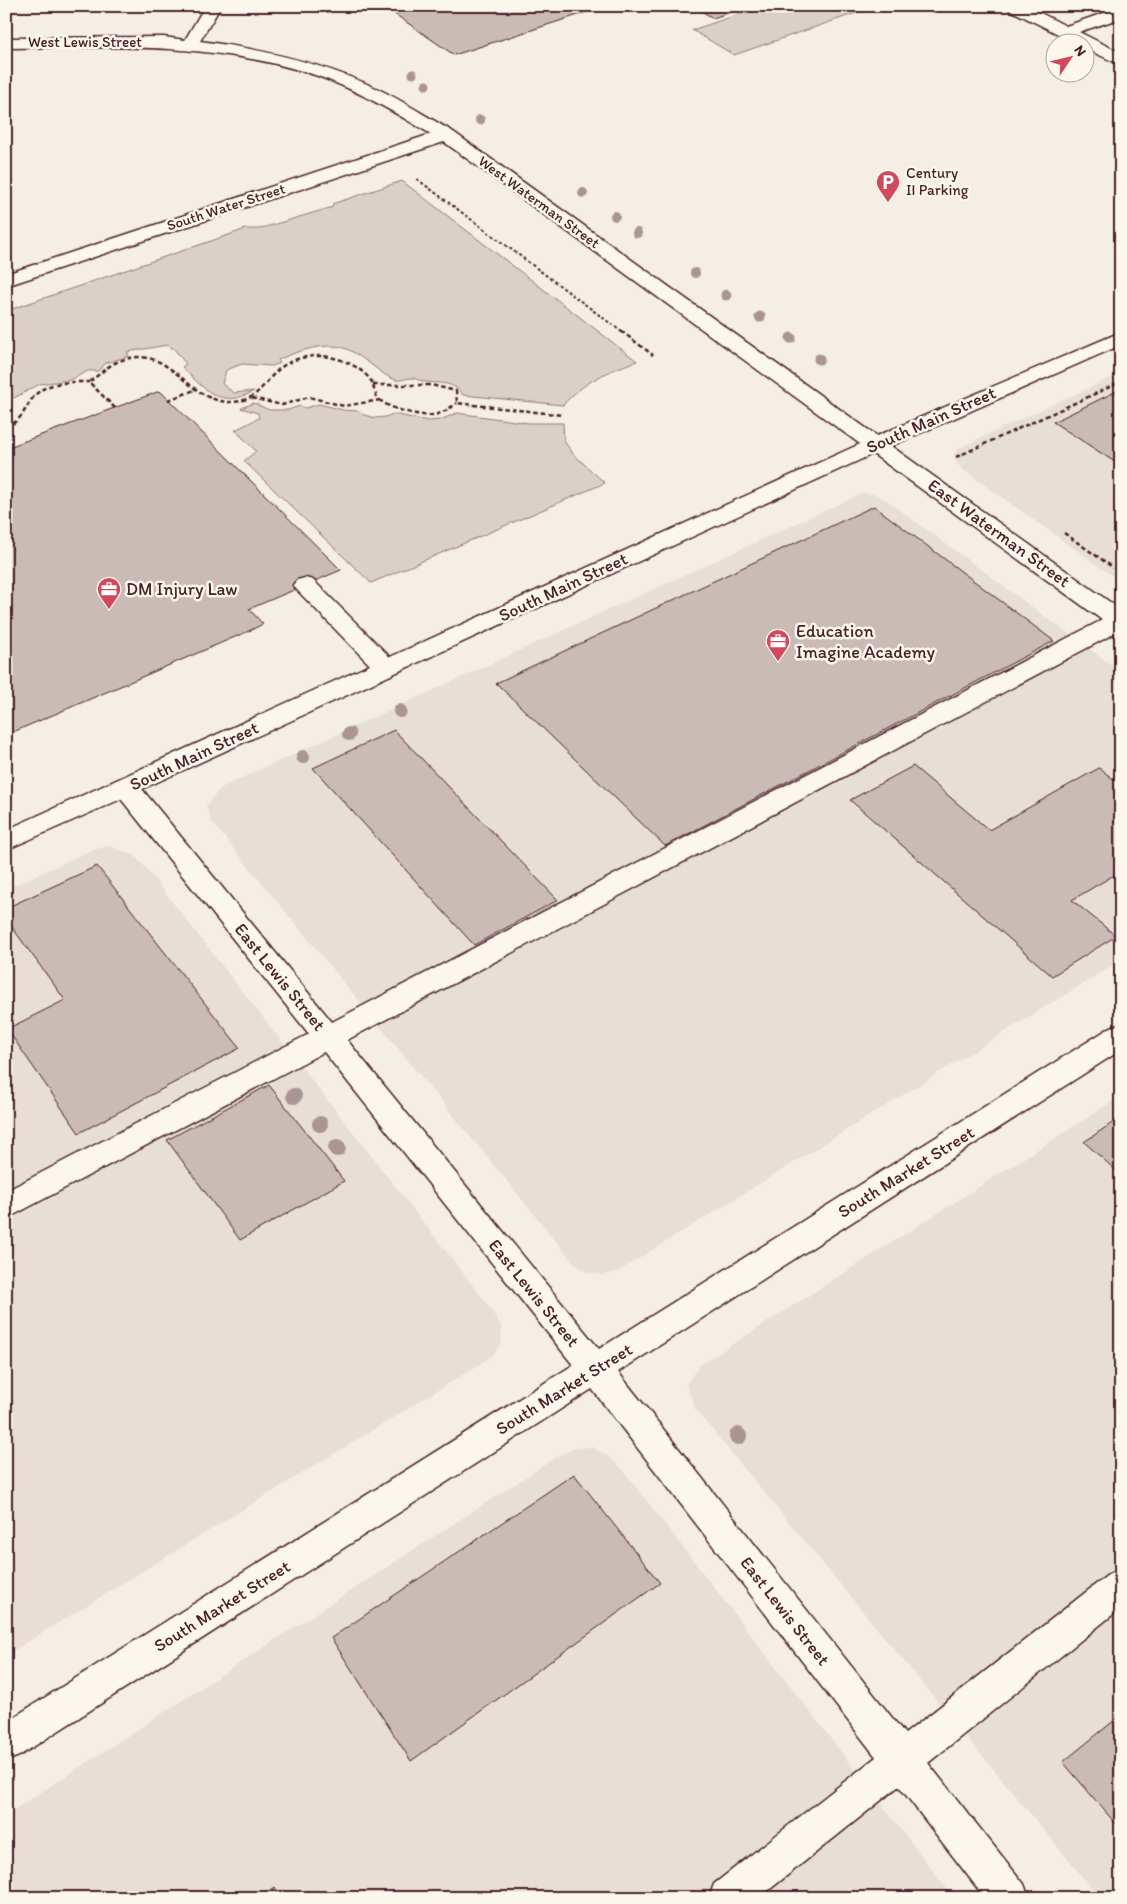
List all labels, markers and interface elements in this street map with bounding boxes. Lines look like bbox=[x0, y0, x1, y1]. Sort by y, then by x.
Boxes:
north arrow bbox=[1044, 32, 1094, 82]
street label: West Lewis Street bbox=[28, 33, 142, 51]
text: N bbox=[1071, 42, 1090, 60]
street label: West Waterman Street bbox=[475, 152, 603, 252]
place label: Century II Parking bbox=[906, 164, 969, 199]
parking icon: Century II Parking bbox=[875, 169, 901, 203]
street label: South Water Street bbox=[164, 179, 288, 235]
street label: South Main Street bbox=[863, 381, 999, 458]
street label: East Waterman Street bbox=[923, 474, 1075, 592]
street label: South Main Street bbox=[495, 547, 631, 626]
office icon: DM Injury Law bbox=[96, 576, 122, 610]
place label: DM Injury Law bbox=[126, 578, 238, 600]
place label: Education Imagine Academy bbox=[796, 620, 936, 663]
office icon: Education Imagine Academy bbox=[765, 628, 791, 662]
street label: South Main Street bbox=[126, 716, 262, 795]
street label: East Lewis Street bbox=[230, 919, 330, 1036]
street label: South Market Street bbox=[834, 1121, 978, 1223]
street label: East Lewis Street bbox=[484, 1235, 584, 1352]
street label: South Market Street bbox=[492, 1338, 636, 1440]
street label: East Lewis Street bbox=[736, 1552, 835, 1670]
street label: South Market Street bbox=[150, 1555, 294, 1657]

